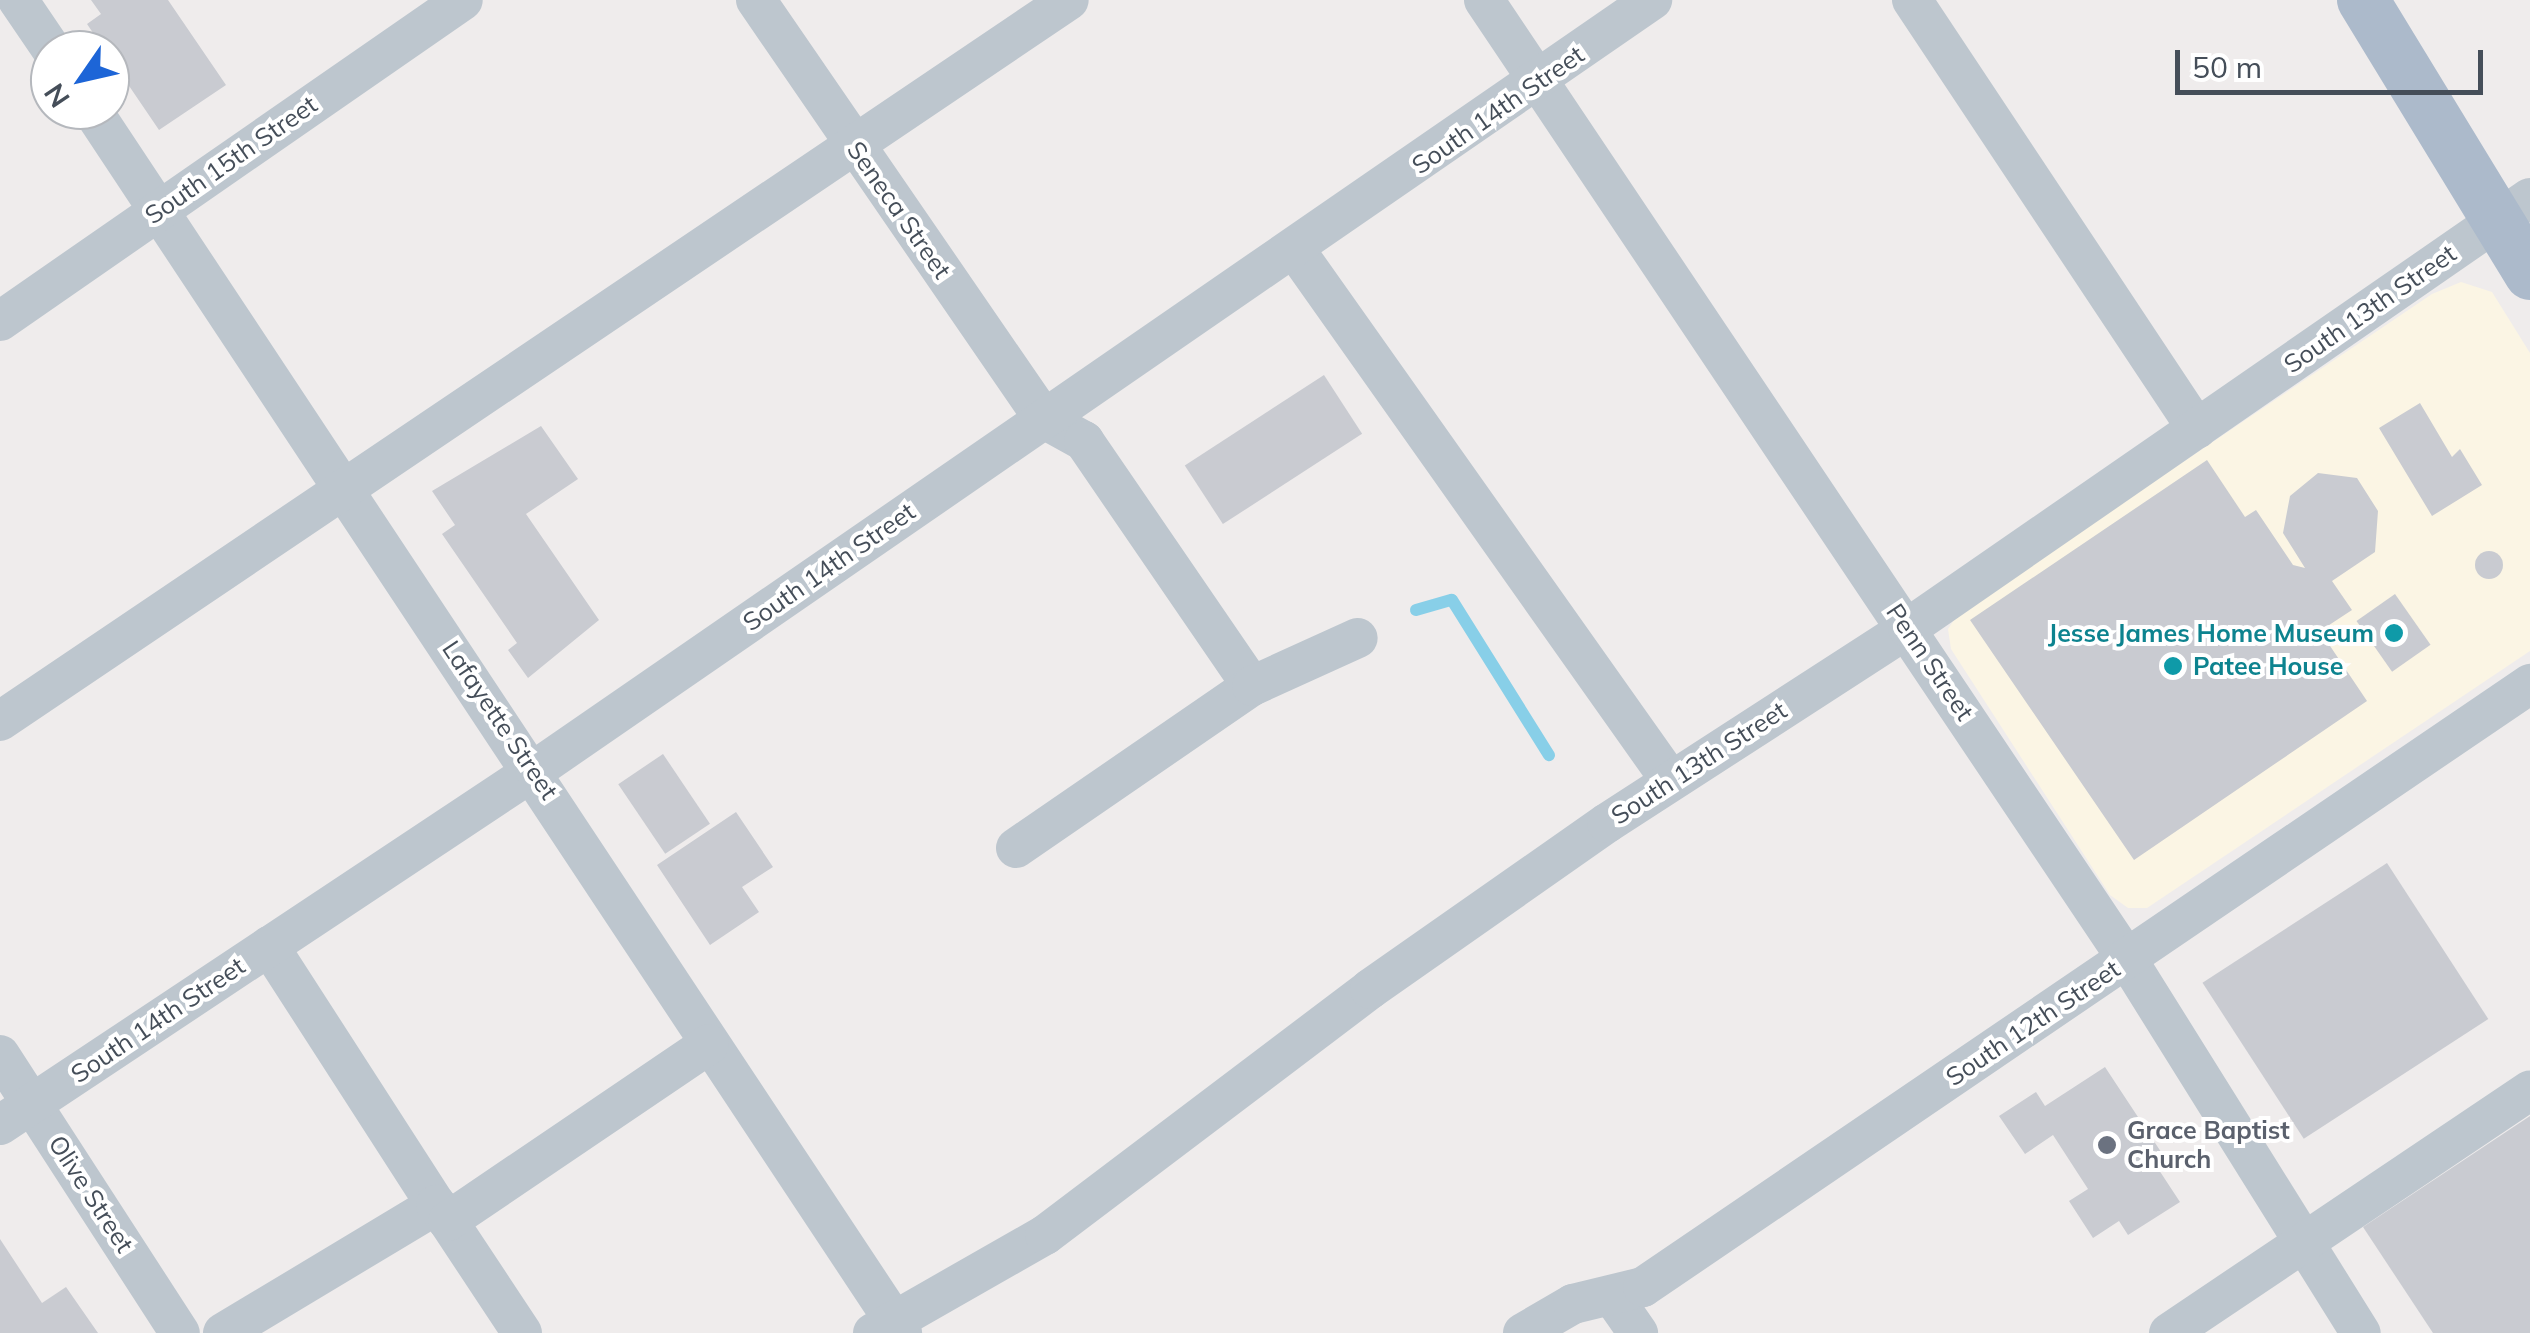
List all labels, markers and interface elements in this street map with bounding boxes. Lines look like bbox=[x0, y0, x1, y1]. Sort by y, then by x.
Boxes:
north arrow bbox=[30, 30, 130, 130]
scale bar bbox=[2180, 30, 2488, 92]
street label: South 14th Street bbox=[1406, 39, 1590, 181]
text: 50 m bbox=[2192, 48, 2262, 86]
text: N bbox=[36, 77, 77, 114]
street label: South 15th Street bbox=[139, 89, 323, 231]
street label: Seneca Street bbox=[841, 136, 957, 284]
street label: South 13th Street bbox=[2278, 238, 2462, 380]
street label: South 14th Street bbox=[737, 496, 921, 638]
street label: Penn Street bbox=[1880, 598, 1980, 726]
place label: Jesse James Home Museum bbox=[2048, 618, 2374, 648]
marker: Jesse James Home Museum bbox=[2383, 622, 2405, 644]
street label: Lafayette Street bbox=[436, 635, 564, 805]
place label: Patee House bbox=[2193, 651, 2343, 681]
marker: Patee House bbox=[2162, 655, 2184, 677]
street label: South 13th Street bbox=[1606, 695, 1792, 831]
street label: South 14th Street bbox=[65, 951, 251, 1089]
street label: South 12th Street bbox=[1940, 954, 2126, 1092]
place label: Grace Baptist Church bbox=[2127, 1116, 2290, 1175]
street label: Olive Street bbox=[42, 1130, 140, 1258]
marker: Grace Baptist Church bbox=[2096, 1134, 2118, 1156]

